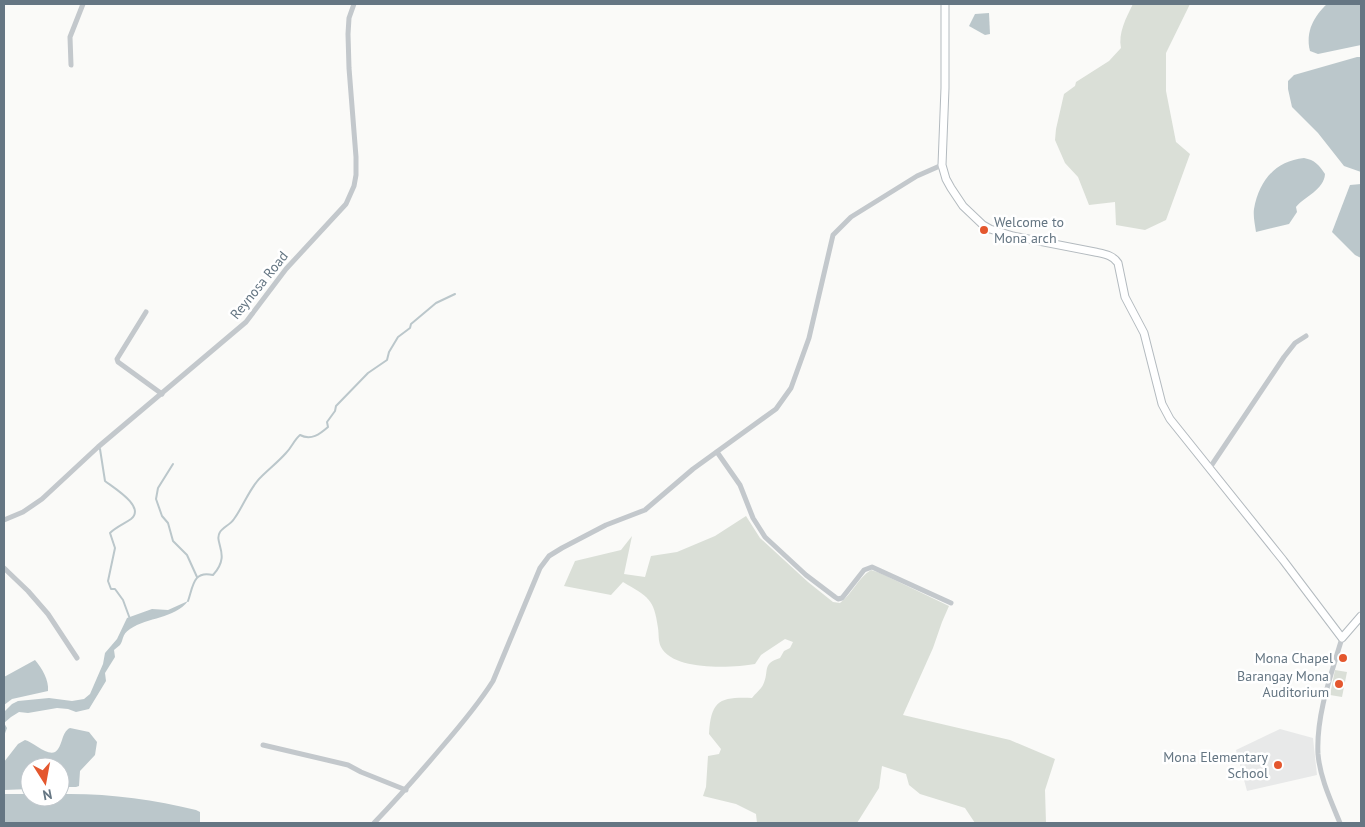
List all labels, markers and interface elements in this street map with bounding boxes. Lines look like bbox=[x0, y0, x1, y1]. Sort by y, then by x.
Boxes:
place label: Welcome to Mona arch bbox=[994, 213, 1064, 247]
marker: Welcome to Mona arch bbox=[978, 224, 990, 236]
street label: Reynosa Road bbox=[226, 247, 292, 323]
place label: Mona Chapel bbox=[1255, 649, 1333, 667]
marker: Mona Chapel bbox=[1337, 652, 1349, 664]
place label: Barangay Mona Auditorium bbox=[1237, 667, 1329, 701]
marker: Barangay Mona Auditorium bbox=[1333, 678, 1345, 690]
place label: Mona Elementary School bbox=[1163, 748, 1268, 782]
north arrow bbox=[20, 757, 70, 807]
marker: Mona Elementary School bbox=[1272, 759, 1284, 771]
text: N bbox=[41, 785, 54, 804]

